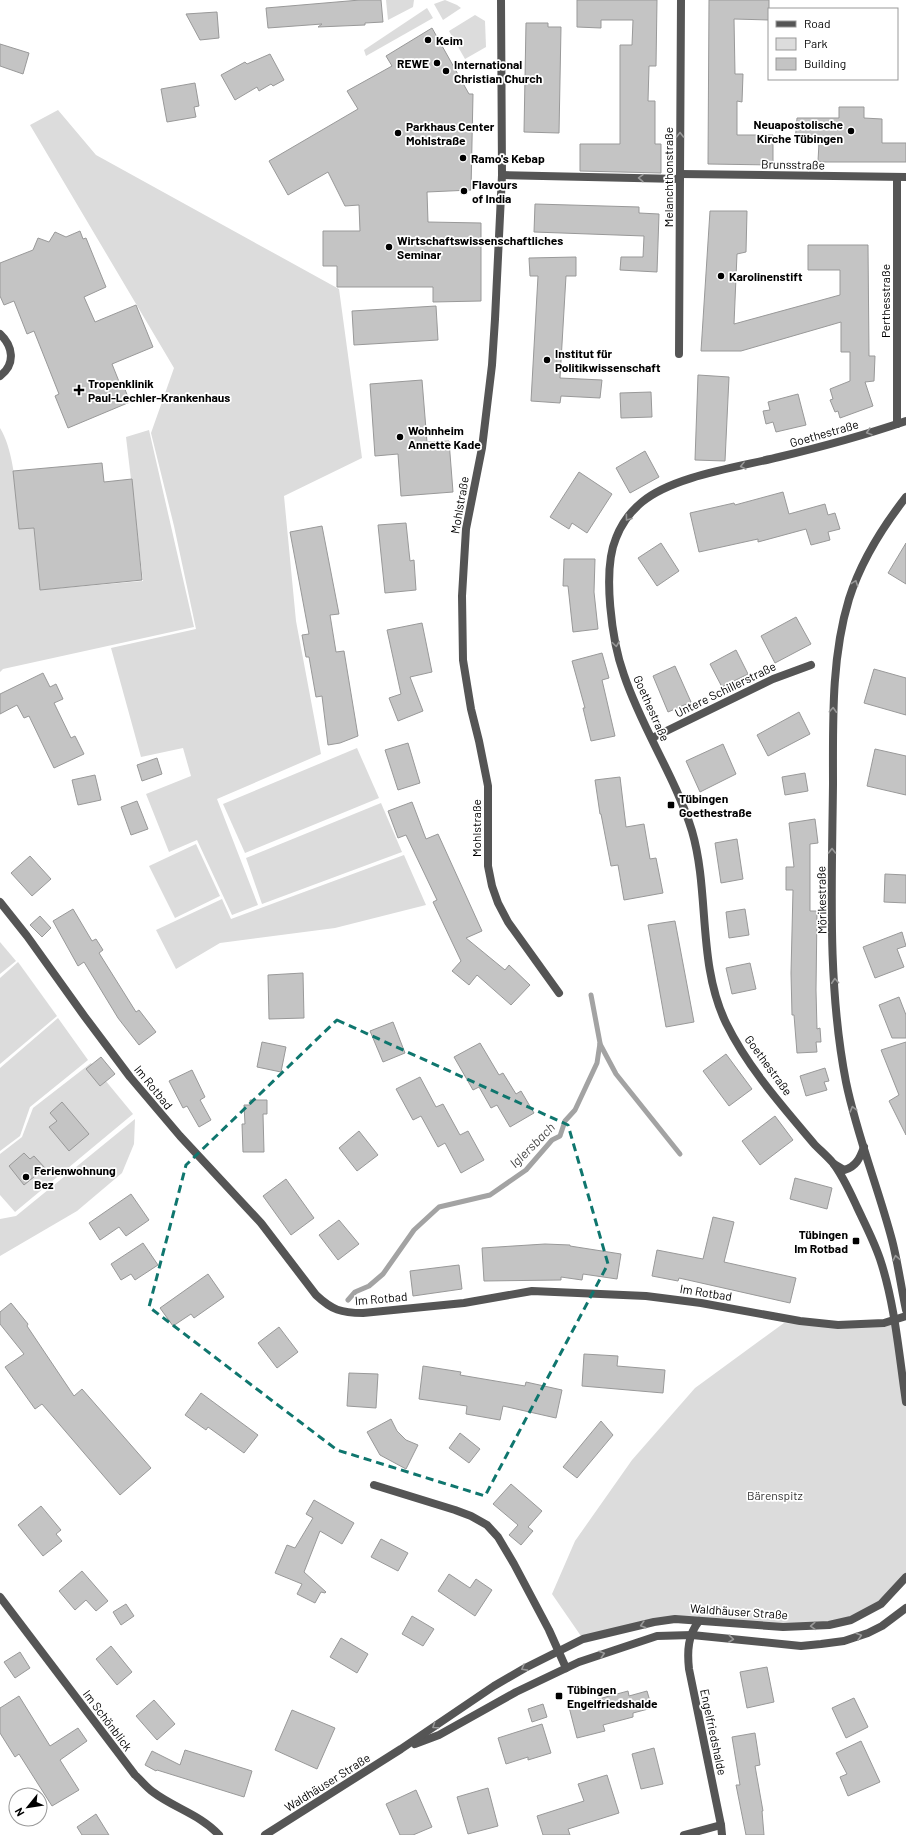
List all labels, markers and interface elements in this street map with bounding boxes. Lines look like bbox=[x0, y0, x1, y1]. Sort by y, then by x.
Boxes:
legend bbox=[768, 8, 898, 80]
text: Road bbox=[804, 16, 831, 30]
place label: Keim bbox=[436, 33, 463, 47]
marker: Keim bbox=[423, 35, 433, 45]
text: Park bbox=[804, 36, 828, 50]
place label: REWE bbox=[397, 56, 429, 70]
text: Building bbox=[804, 56, 846, 70]
place label: International Christian Church bbox=[454, 57, 542, 85]
marker: REWE bbox=[432, 58, 442, 68]
marker: International Christian Church bbox=[441, 66, 451, 76]
place label: Neuapostolische Kirche Tübingen bbox=[753, 117, 843, 145]
place label: Parkhaus Center Mohlstraße bbox=[406, 119, 495, 147]
marker: Neuapostolische Kirche Tübingen bbox=[846, 126, 856, 136]
street label: Melanchthonstraße bbox=[661, 127, 675, 227]
marker: Parkhaus Center Mohlstraße bbox=[393, 128, 403, 138]
one-way arrow bbox=[676, 132, 684, 138]
place label: Ramo's Kebap bbox=[471, 151, 545, 165]
marker: Ramo's Kebap bbox=[458, 153, 468, 163]
street label: Brunsstraße bbox=[761, 156, 825, 172]
one-way arrow bbox=[638, 174, 644, 182]
place label: Flavours of India bbox=[472, 177, 517, 205]
marker: Flavours of India bbox=[459, 186, 469, 196]
place label: Wirtschaftswissenschaftliches Seminar bbox=[397, 233, 563, 261]
marker: Wirtschaftswissenschaftliches Seminar bbox=[384, 242, 394, 252]
street label: Perthesstraße bbox=[878, 264, 892, 338]
place label: Karolinenstift bbox=[729, 269, 803, 283]
marker: Karolinenstift bbox=[716, 271, 726, 281]
place label: Institut für Politikwissenschaft bbox=[555, 346, 661, 374]
marker: Institut für Politikwissenschaft bbox=[542, 355, 552, 365]
place label: Tropenklinik Paul-Lechler-Krankenhaus bbox=[88, 376, 230, 404]
marker: Tropenklinik Paul-Lechler-Krankenhaus bbox=[73, 384, 85, 396]
street label: Goethestraße bbox=[788, 416, 860, 450]
place label: Wohnheim Annette Kade bbox=[408, 423, 481, 451]
one-way arrow bbox=[866, 427, 873, 436]
marker: Wohnheim Annette Kade bbox=[395, 432, 405, 442]
one-way arrow bbox=[740, 461, 747, 470]
street label: Mohlstraße bbox=[447, 475, 471, 535]
one-way arrow bbox=[626, 514, 633, 521]
one-way arrow bbox=[850, 579, 858, 586]
one-way arrow bbox=[611, 641, 620, 647]
street label: Untere Schillerstraße bbox=[672, 658, 778, 720]
street label: Goethestraße bbox=[631, 673, 673, 743]
one-way arrow bbox=[829, 707, 837, 713]
place label: Tübingen Goethestraße bbox=[679, 791, 752, 819]
street label: Mohlstraße bbox=[469, 799, 483, 857]
marker: Tübingen Goethestraße bbox=[666, 800, 676, 810]
one-way arrow bbox=[828, 848, 836, 854]
street label: Mörikestraße bbox=[813, 866, 829, 934]
one-way arrow bbox=[831, 978, 840, 984]
street label: Goethestraße bbox=[742, 1032, 796, 1098]
street label: Im Rotbad bbox=[132, 1062, 176, 1112]
one-way arrow bbox=[850, 1106, 858, 1112]
water label: Iglersbach bbox=[506, 1119, 558, 1171]
place label: Ferienwohnung Bez bbox=[34, 1163, 116, 1191]
marker: Ferienwohnung Bez bbox=[21, 1172, 31, 1182]
place label: Tübingen Im Rotbad bbox=[794, 1227, 848, 1255]
marker: Tübingen Im Rotbad bbox=[851, 1236, 861, 1246]
one-way arrow bbox=[892, 1255, 900, 1261]
street label: Im Rotbad bbox=[679, 1281, 733, 1303]
street label: Im Rotbad bbox=[354, 1289, 408, 1307]
park label: Bärenspitz bbox=[747, 1488, 803, 1502]
street label: Waldhäuser Straße bbox=[689, 1601, 789, 1621]
one-way arrow bbox=[640, 1620, 647, 1629]
one-way arrow bbox=[810, 1622, 816, 1630]
one-way arrow bbox=[856, 1632, 863, 1641]
one-way arrow bbox=[728, 1634, 734, 1643]
one-way arrow bbox=[599, 1650, 606, 1659]
one-way arrow bbox=[521, 1664, 528, 1671]
place label: Tübingen Engelfriedshalde bbox=[567, 1682, 658, 1710]
street label: Im Schönblick bbox=[81, 1687, 135, 1753]
street label: Engelfriedshalde bbox=[698, 1687, 730, 1777]
marker: Tübingen Engelfriedshalde bbox=[554, 1691, 564, 1701]
one-way arrow bbox=[433, 1721, 440, 1728]
street label: Waldhäuser Straße bbox=[282, 1750, 372, 1814]
north arrow bbox=[8, 1787, 48, 1827]
text: N bbox=[11, 1806, 26, 1819]

